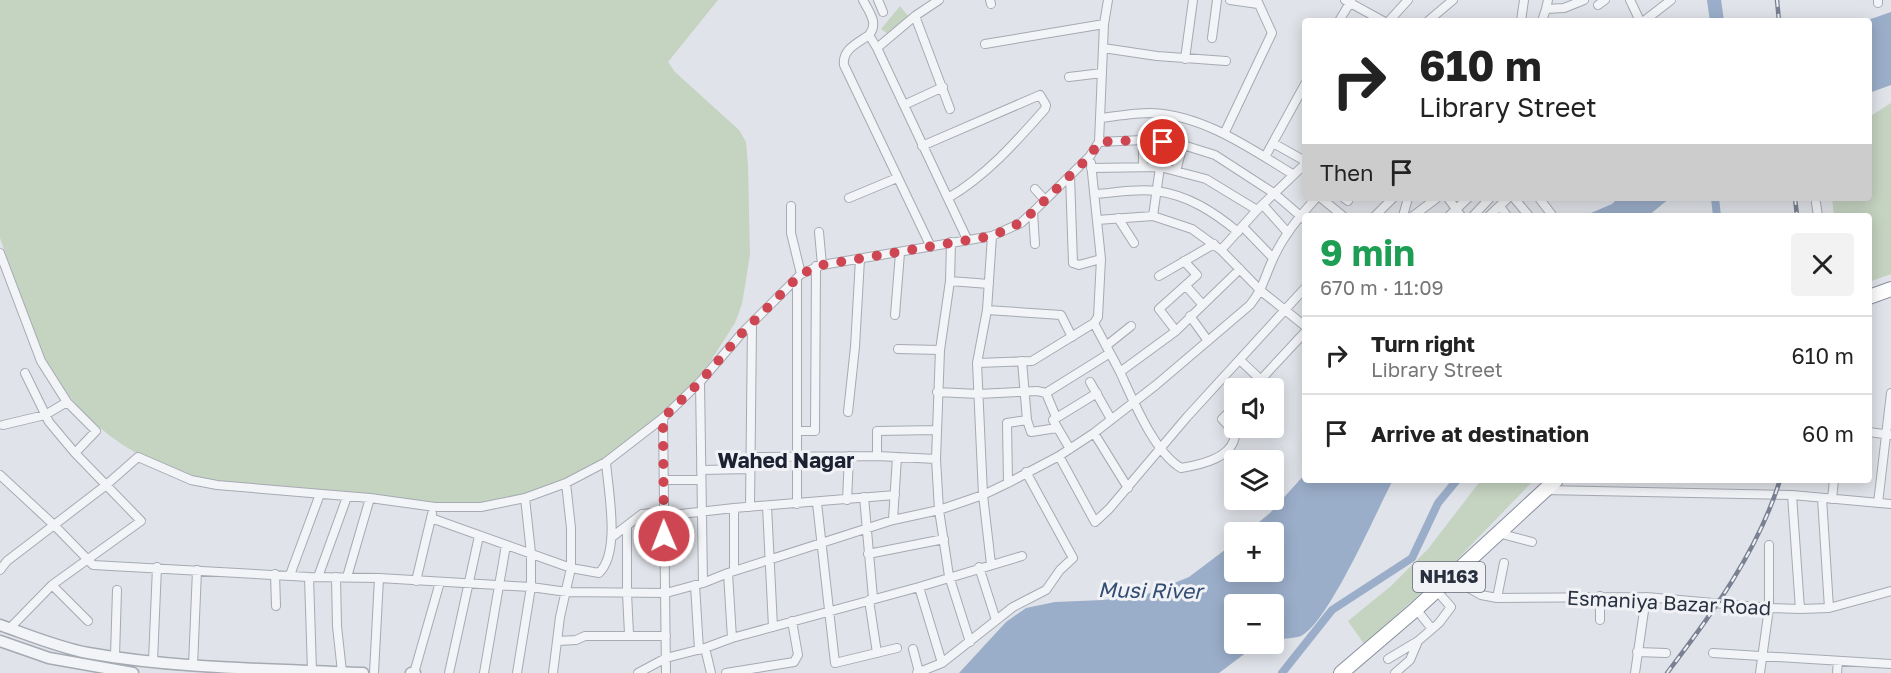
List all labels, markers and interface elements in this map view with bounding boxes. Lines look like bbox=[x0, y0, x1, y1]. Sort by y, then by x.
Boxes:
text: 610 m bbox=[1419, 40, 1542, 90]
icon: right bbox=[1320, 42, 1398, 120]
text: Library Street bbox=[1419, 91, 1597, 123]
pin bbox=[1137, 116, 1188, 167]
icon: arrive bbox=[1146, 125, 1179, 158]
icon: arrive bbox=[1385, 156, 1418, 189]
text: Then bbox=[1320, 159, 1373, 186]
text: 9 min bbox=[1320, 231, 1415, 274]
button: close bbox=[1791, 233, 1854, 296]
text: 670 m · 11:09 bbox=[1320, 275, 1444, 299]
text: Turn right bbox=[1371, 330, 1475, 357]
icon: right bbox=[1320, 339, 1353, 372]
text: 610 m bbox=[1791, 342, 1854, 369]
text: Library Street bbox=[1371, 357, 1503, 381]
map controls bbox=[1224, 378, 1284, 654]
button: sound bbox=[1224, 378, 1284, 438]
icon: arrive bbox=[1320, 417, 1353, 450]
text: Arrive at destination bbox=[1371, 420, 1589, 447]
text: 60 m bbox=[1802, 420, 1854, 447]
district label: Wahed Nagar bbox=[718, 447, 854, 473]
button: layers bbox=[1224, 450, 1284, 510]
position arrow bbox=[632, 504, 696, 568]
button: + bbox=[1224, 522, 1284, 582]
road number: NH163 bbox=[1413, 562, 1485, 592]
water label: Musi River bbox=[1098, 576, 1205, 604]
street label: Esmaniya Bazar Road bbox=[1566, 585, 1772, 619]
button: − bbox=[1224, 594, 1284, 654]

